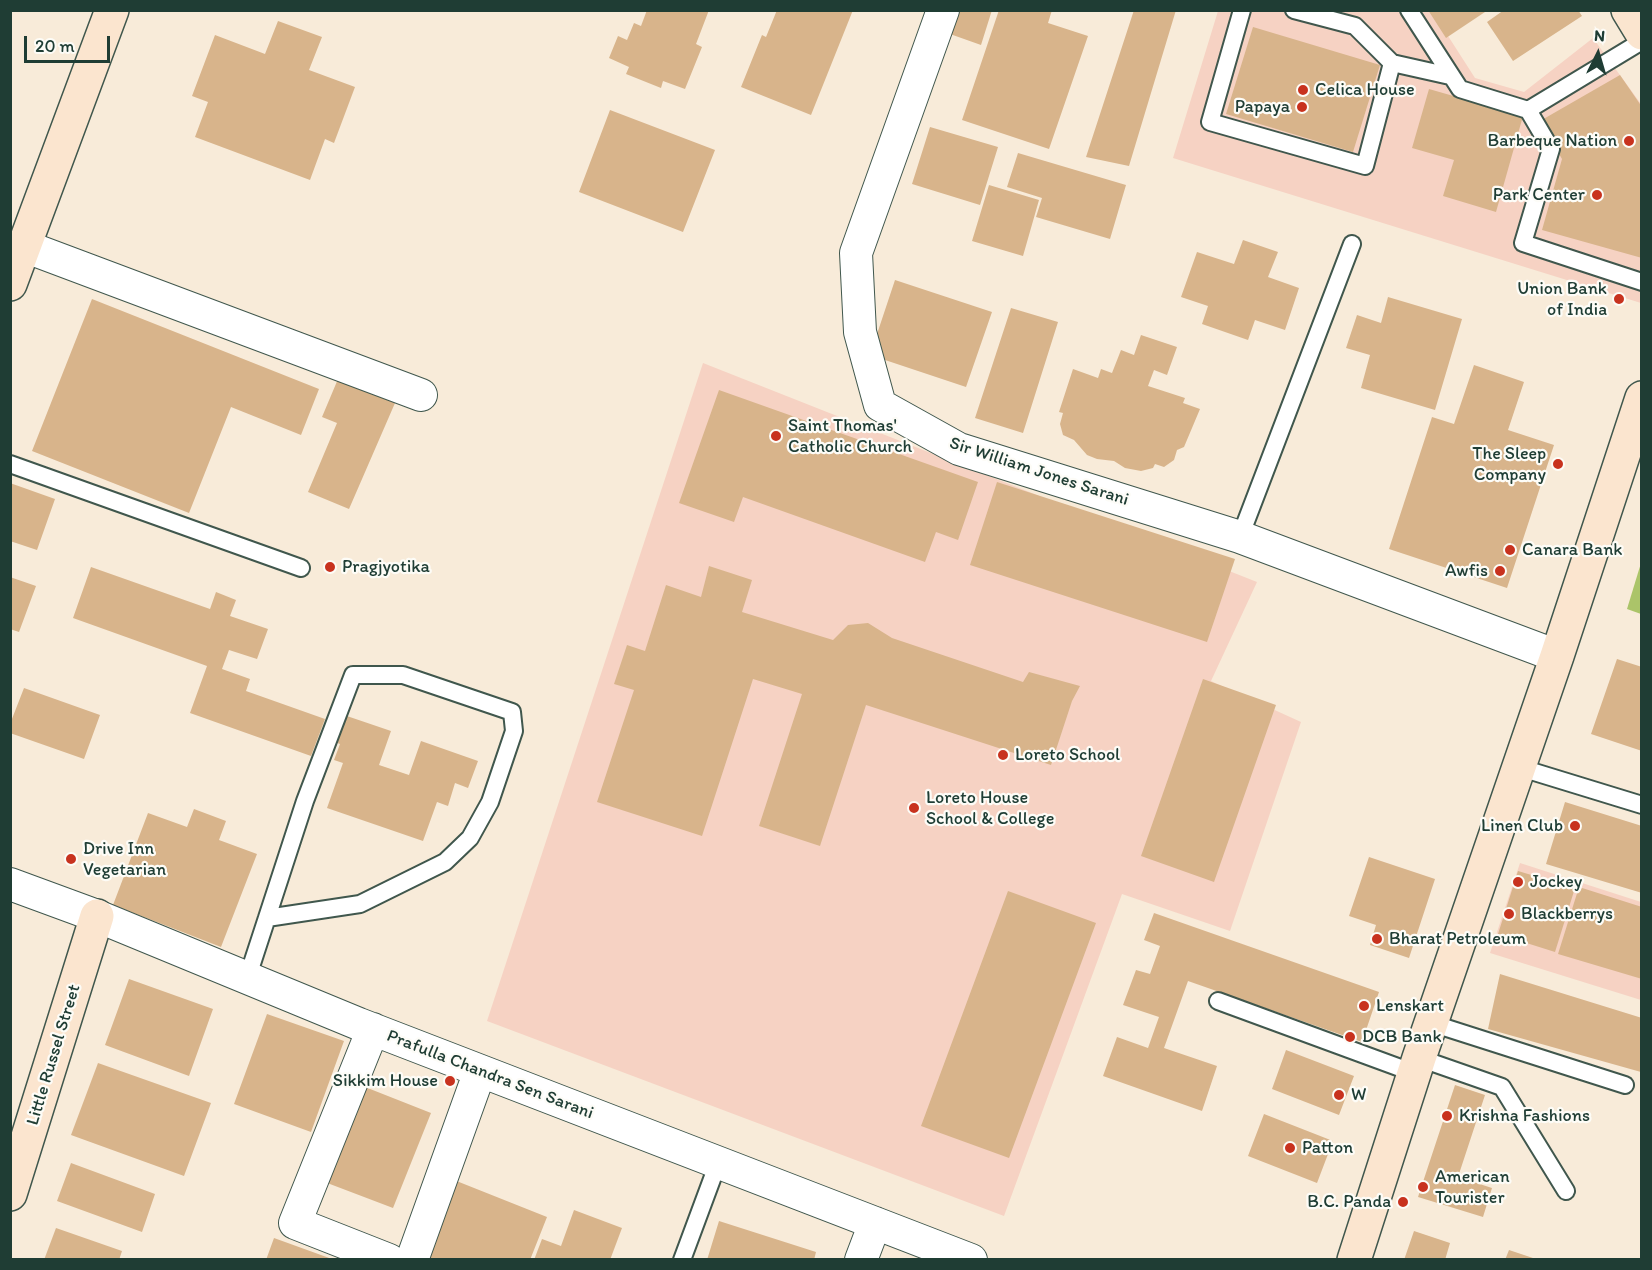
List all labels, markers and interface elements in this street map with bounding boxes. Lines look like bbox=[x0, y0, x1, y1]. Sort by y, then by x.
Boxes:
scale bar bbox=[27, 24, 112, 62]
north arrow bbox=[1568, 24, 1628, 84]
text: N bbox=[1593, 26, 1606, 46]
text: 20 m bbox=[35, 35, 75, 57]
place label: Celica House bbox=[1315, 79, 1415, 101]
marker: Celica House bbox=[1296, 83, 1310, 97]
place label: Papaya bbox=[1235, 96, 1290, 118]
marker: Papaya bbox=[1295, 100, 1309, 114]
place label: Barbeque Nation bbox=[1488, 130, 1617, 152]
marker: Barbeque Nation bbox=[1622, 134, 1636, 148]
place label: Park Center bbox=[1493, 184, 1585, 206]
marker: Park Center bbox=[1590, 188, 1604, 202]
place label: Union Bank of India bbox=[1517, 278, 1607, 320]
marker: Union Bank of India bbox=[1612, 292, 1626, 306]
place label: Saint Thomas' Catholic Church bbox=[788, 415, 912, 458]
marker: Saint Thomas' Catholic Church bbox=[769, 429, 783, 443]
street label: Sir William Jones Sarani bbox=[947, 433, 1131, 511]
place label: The Sleep Company bbox=[1472, 443, 1546, 486]
marker: The Sleep Company bbox=[1551, 457, 1565, 471]
place label: Canara Bank bbox=[1522, 539, 1623, 561]
marker: Canara Bank bbox=[1503, 543, 1517, 557]
place label: Pragjyotika bbox=[342, 556, 430, 578]
marker: Pragjyotika bbox=[323, 560, 337, 574]
place label: Awfis bbox=[1445, 560, 1488, 582]
marker: Awfis bbox=[1493, 564, 1507, 578]
place label: Loreto School bbox=[1015, 744, 1120, 766]
marker: Loreto School bbox=[996, 748, 1010, 762]
place label: Loreto House School & College bbox=[926, 787, 1054, 830]
marker: Loreto House School & College bbox=[907, 801, 921, 815]
place label: Linen Club bbox=[1481, 815, 1563, 837]
marker: Linen Club bbox=[1568, 819, 1582, 833]
place label: Drive Inn Vegetarian bbox=[83, 838, 166, 880]
marker: Drive Inn Vegetarian bbox=[64, 852, 78, 866]
place label: Jockey bbox=[1530, 871, 1582, 893]
marker: Jockey bbox=[1511, 875, 1525, 889]
place label: Blackberrys bbox=[1521, 903, 1613, 925]
marker: Blackberrys bbox=[1502, 907, 1516, 921]
place label: Bharat Petroleum bbox=[1389, 928, 1526, 950]
marker: Bharat Petroleum bbox=[1370, 932, 1384, 946]
street label: Little Russel Street bbox=[22, 982, 86, 1128]
place label: Lenskart bbox=[1376, 995, 1444, 1017]
marker: Lenskart bbox=[1357, 999, 1371, 1013]
street label: Prafulla Chandra Sen Sarani bbox=[384, 1026, 596, 1124]
place label: DCB Bank bbox=[1362, 1026, 1442, 1048]
marker: DCB Bank bbox=[1343, 1030, 1357, 1044]
place label: Sikkim House bbox=[333, 1070, 438, 1092]
marker: Sikkim House bbox=[443, 1074, 457, 1088]
place label: W bbox=[1351, 1084, 1366, 1106]
marker: W bbox=[1332, 1088, 1346, 1102]
place label: Krishna Fashions bbox=[1459, 1105, 1590, 1127]
marker: Krishna Fashions bbox=[1440, 1109, 1454, 1123]
place label: Patton bbox=[1302, 1137, 1353, 1159]
marker: Patton bbox=[1283, 1141, 1297, 1155]
place label: American Tourister bbox=[1435, 1166, 1510, 1208]
marker: American Tourister bbox=[1416, 1180, 1430, 1194]
place label: B.C. Panda bbox=[1307, 1191, 1391, 1213]
marker: B.C. Panda bbox=[1396, 1195, 1410, 1209]

